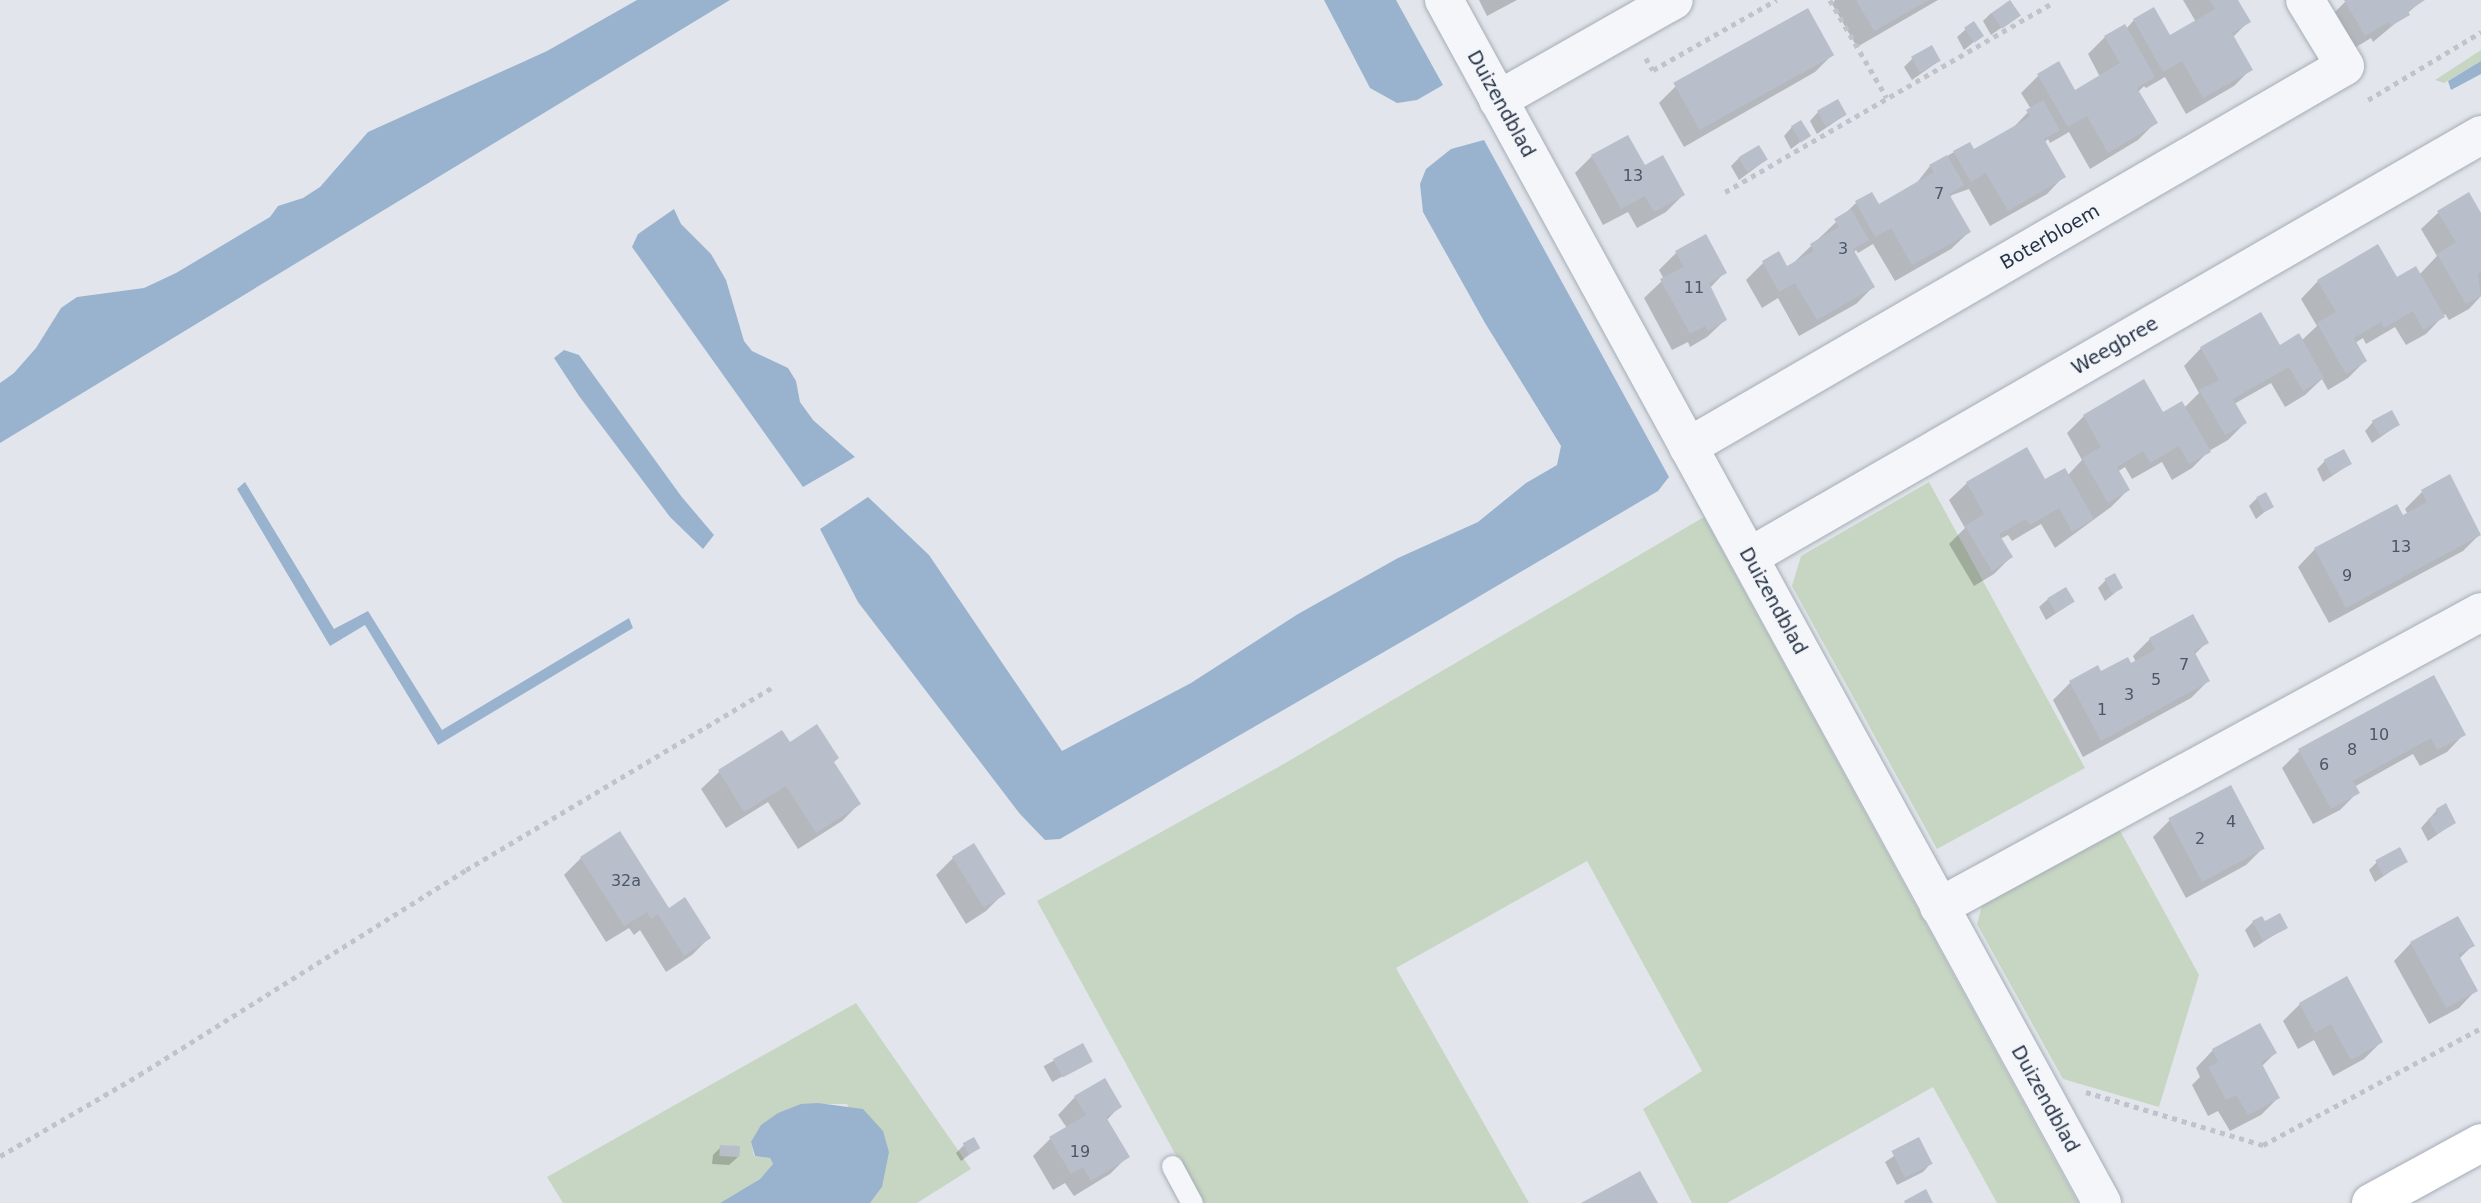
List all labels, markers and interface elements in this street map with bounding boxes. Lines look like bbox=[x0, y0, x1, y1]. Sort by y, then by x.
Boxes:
street label: Duizendblad bbox=[1462, 47, 1540, 161]
house number: 13 bbox=[1623, 166, 1643, 186]
house number: 7 bbox=[1934, 184, 1944, 204]
street label: Boterbloem bbox=[1996, 199, 2104, 275]
house number: 3 bbox=[1838, 239, 1848, 259]
house number: 11 bbox=[1684, 278, 1704, 298]
street label: Weegbree bbox=[2068, 312, 2162, 380]
house number: 13 bbox=[2391, 537, 2411, 557]
street label: Duizendblad bbox=[1734, 544, 1812, 658]
house number: 9 bbox=[2342, 566, 2352, 586]
house number: 7 bbox=[2179, 655, 2189, 675]
house number: 5 bbox=[2151, 670, 2161, 690]
house number: 3 bbox=[2124, 685, 2134, 705]
house number: 1 bbox=[2097, 700, 2107, 720]
house number: 10 bbox=[2369, 725, 2389, 745]
house number: 8 bbox=[2347, 740, 2357, 760]
house number: 6 bbox=[2319, 755, 2329, 775]
house number: 4 bbox=[2226, 812, 2236, 832]
house number: 2 bbox=[2195, 829, 2205, 849]
house number: 32a bbox=[611, 871, 641, 891]
street label: Duizendblad bbox=[2006, 1042, 2084, 1156]
house number: 19 bbox=[1070, 1142, 1090, 1162]

